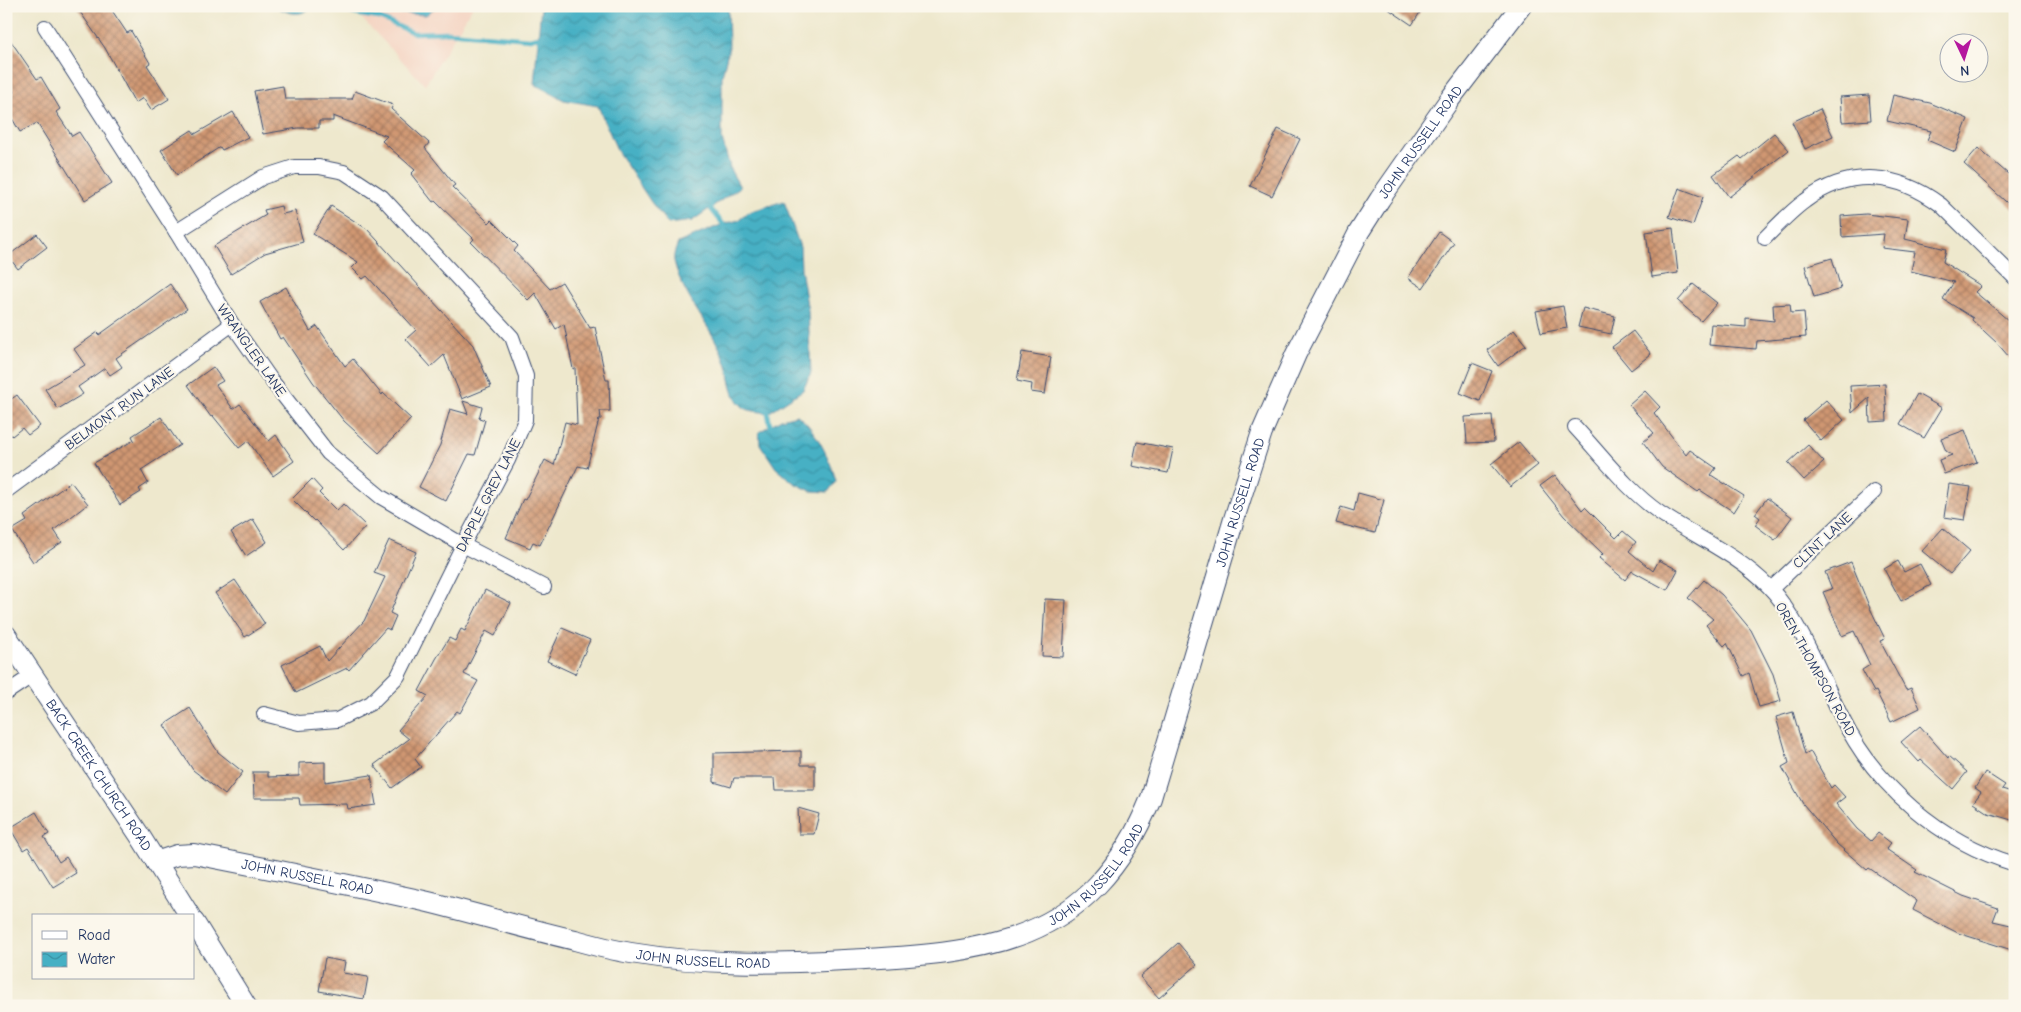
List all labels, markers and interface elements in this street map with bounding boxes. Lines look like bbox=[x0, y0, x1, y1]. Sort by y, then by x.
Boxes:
north arrow bbox=[1938, 32, 1988, 82]
text: N bbox=[1960, 62, 1970, 79]
street label: JOHN RUSSELL ROAD bbox=[1375, 82, 1466, 202]
street label: WRANGLER LANE bbox=[213, 301, 290, 400]
street label: BELMONT RUN LANE bbox=[61, 363, 177, 454]
street label: JOHN RUSSELL ROAD bbox=[1212, 435, 1269, 569]
street label: DAPPLE GREY LANE bbox=[452, 436, 524, 555]
street label: CLINT LANE bbox=[1789, 509, 1856, 572]
street label: OREN THOMPSON ROAD bbox=[1772, 599, 1860, 739]
street label: BACK CREEK CHURCH ROAD bbox=[42, 696, 155, 854]
street label: JOHN RUSSELL ROAD bbox=[1046, 820, 1147, 929]
street label: JOHN RUSSELL ROAD bbox=[240, 856, 375, 899]
legend bbox=[32, 914, 195, 980]
text: Road bbox=[78, 926, 110, 944]
street label: JOHN RUSSELL ROAD bbox=[635, 946, 771, 972]
text: Water bbox=[78, 950, 115, 968]

